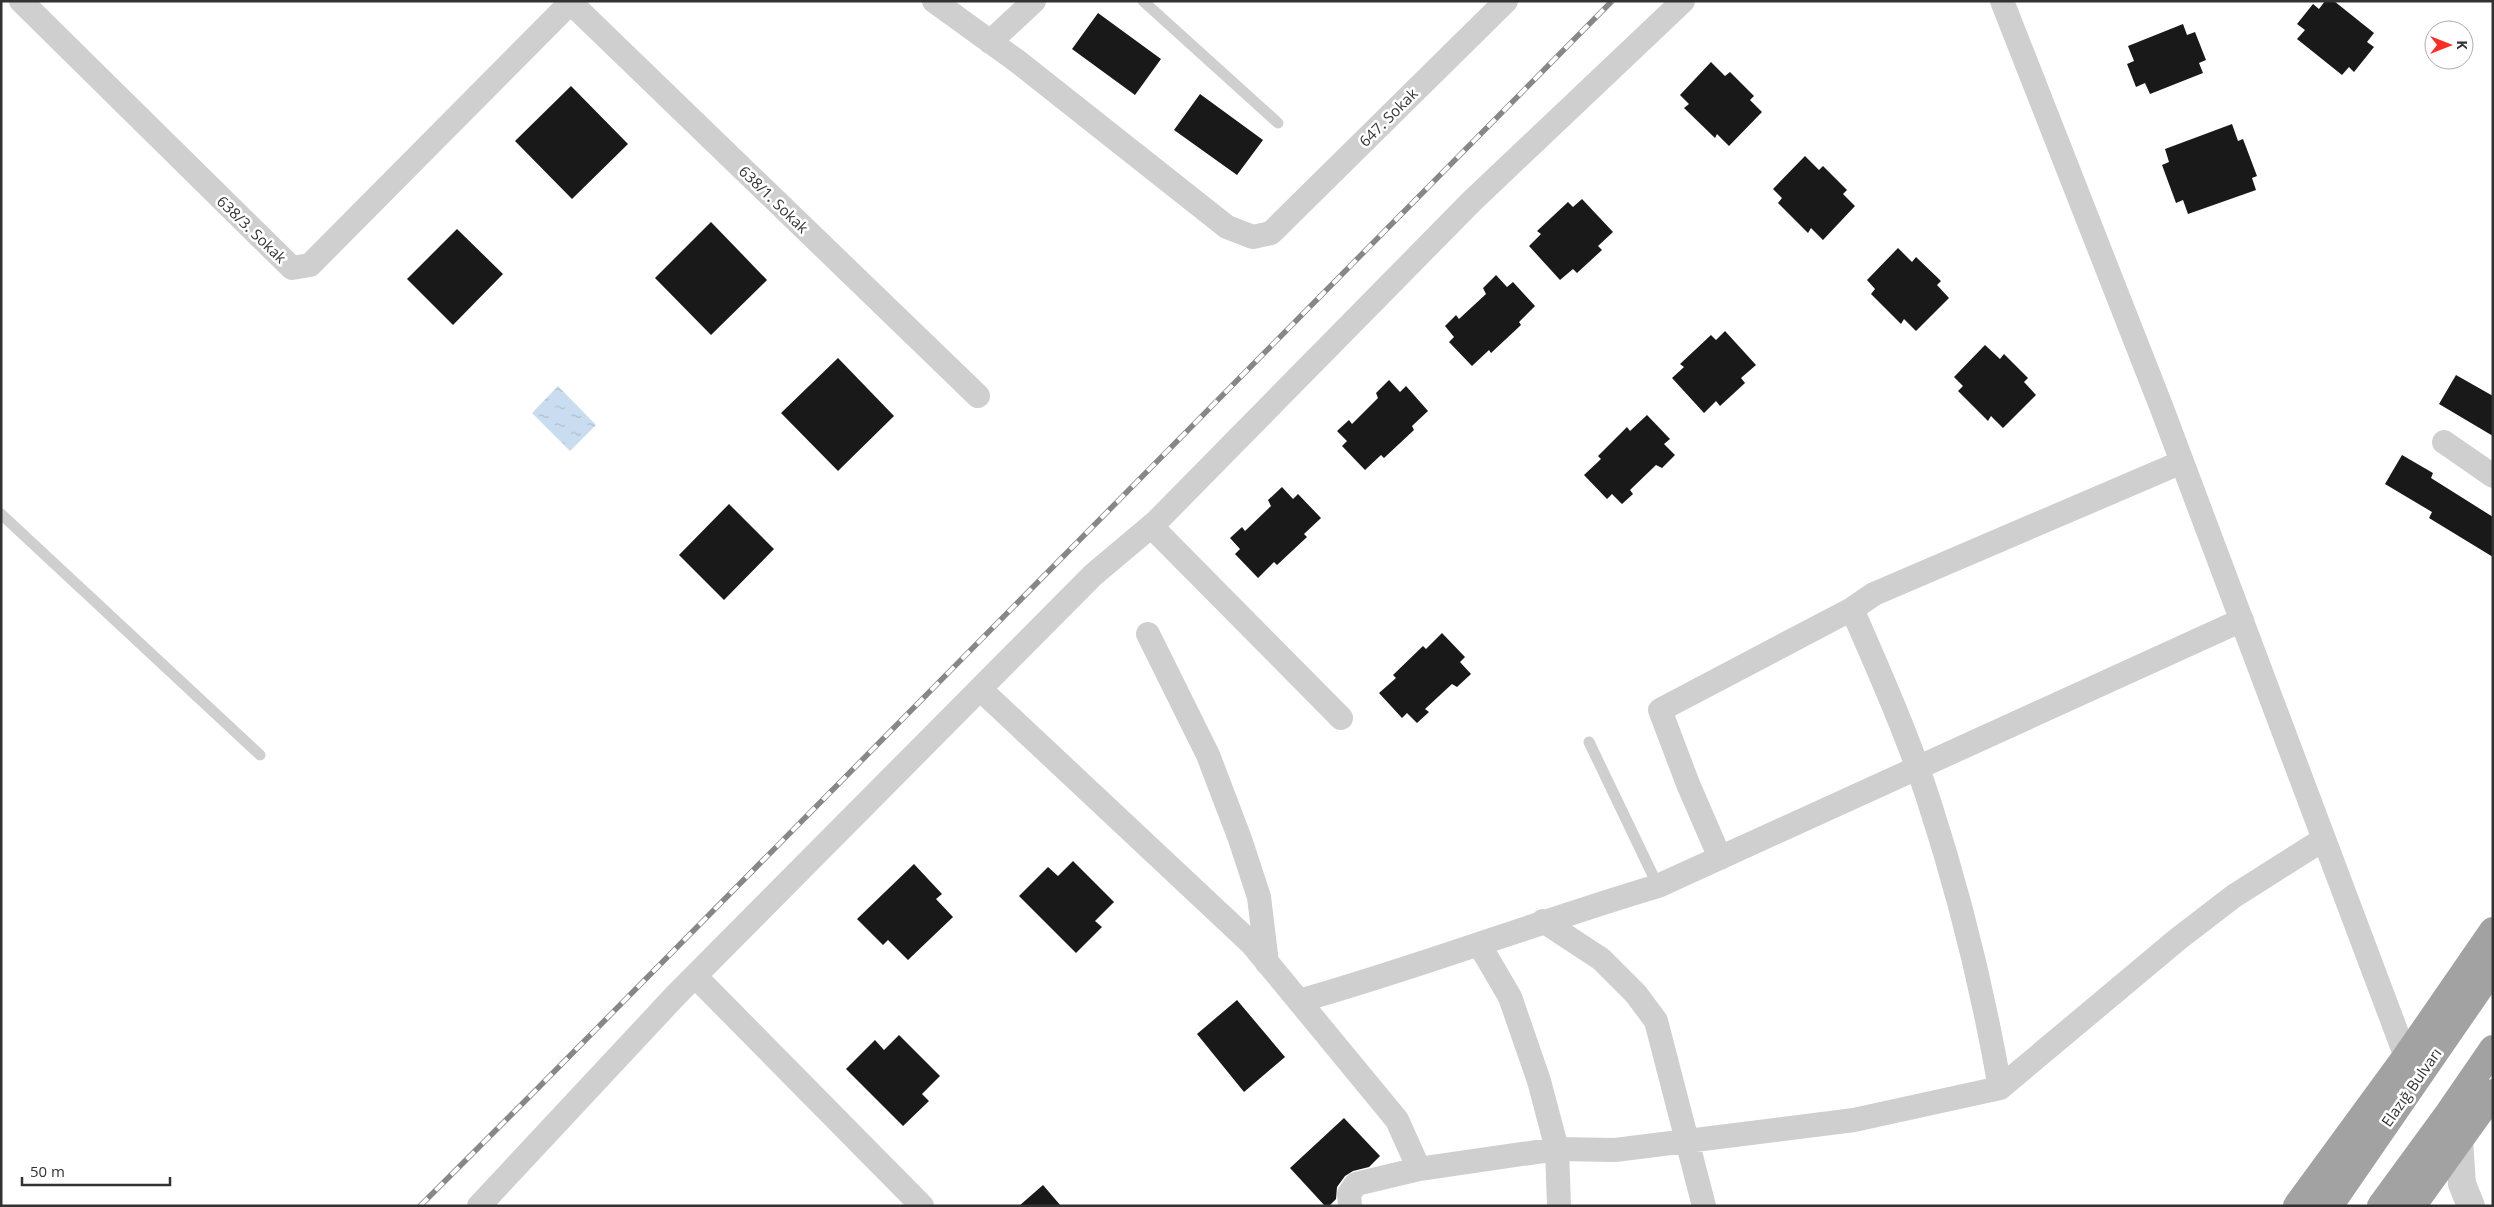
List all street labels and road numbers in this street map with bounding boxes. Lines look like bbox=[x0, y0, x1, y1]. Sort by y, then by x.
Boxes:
street label: 647. Sokak bbox=[1354, 83, 1422, 151]
street label: 638/1. Sokak bbox=[735, 161, 813, 237]
street label: 638/3. Sokak bbox=[213, 191, 291, 267]
street label: Elazığ Bulvarı bbox=[2376, 1044, 2446, 1130]

